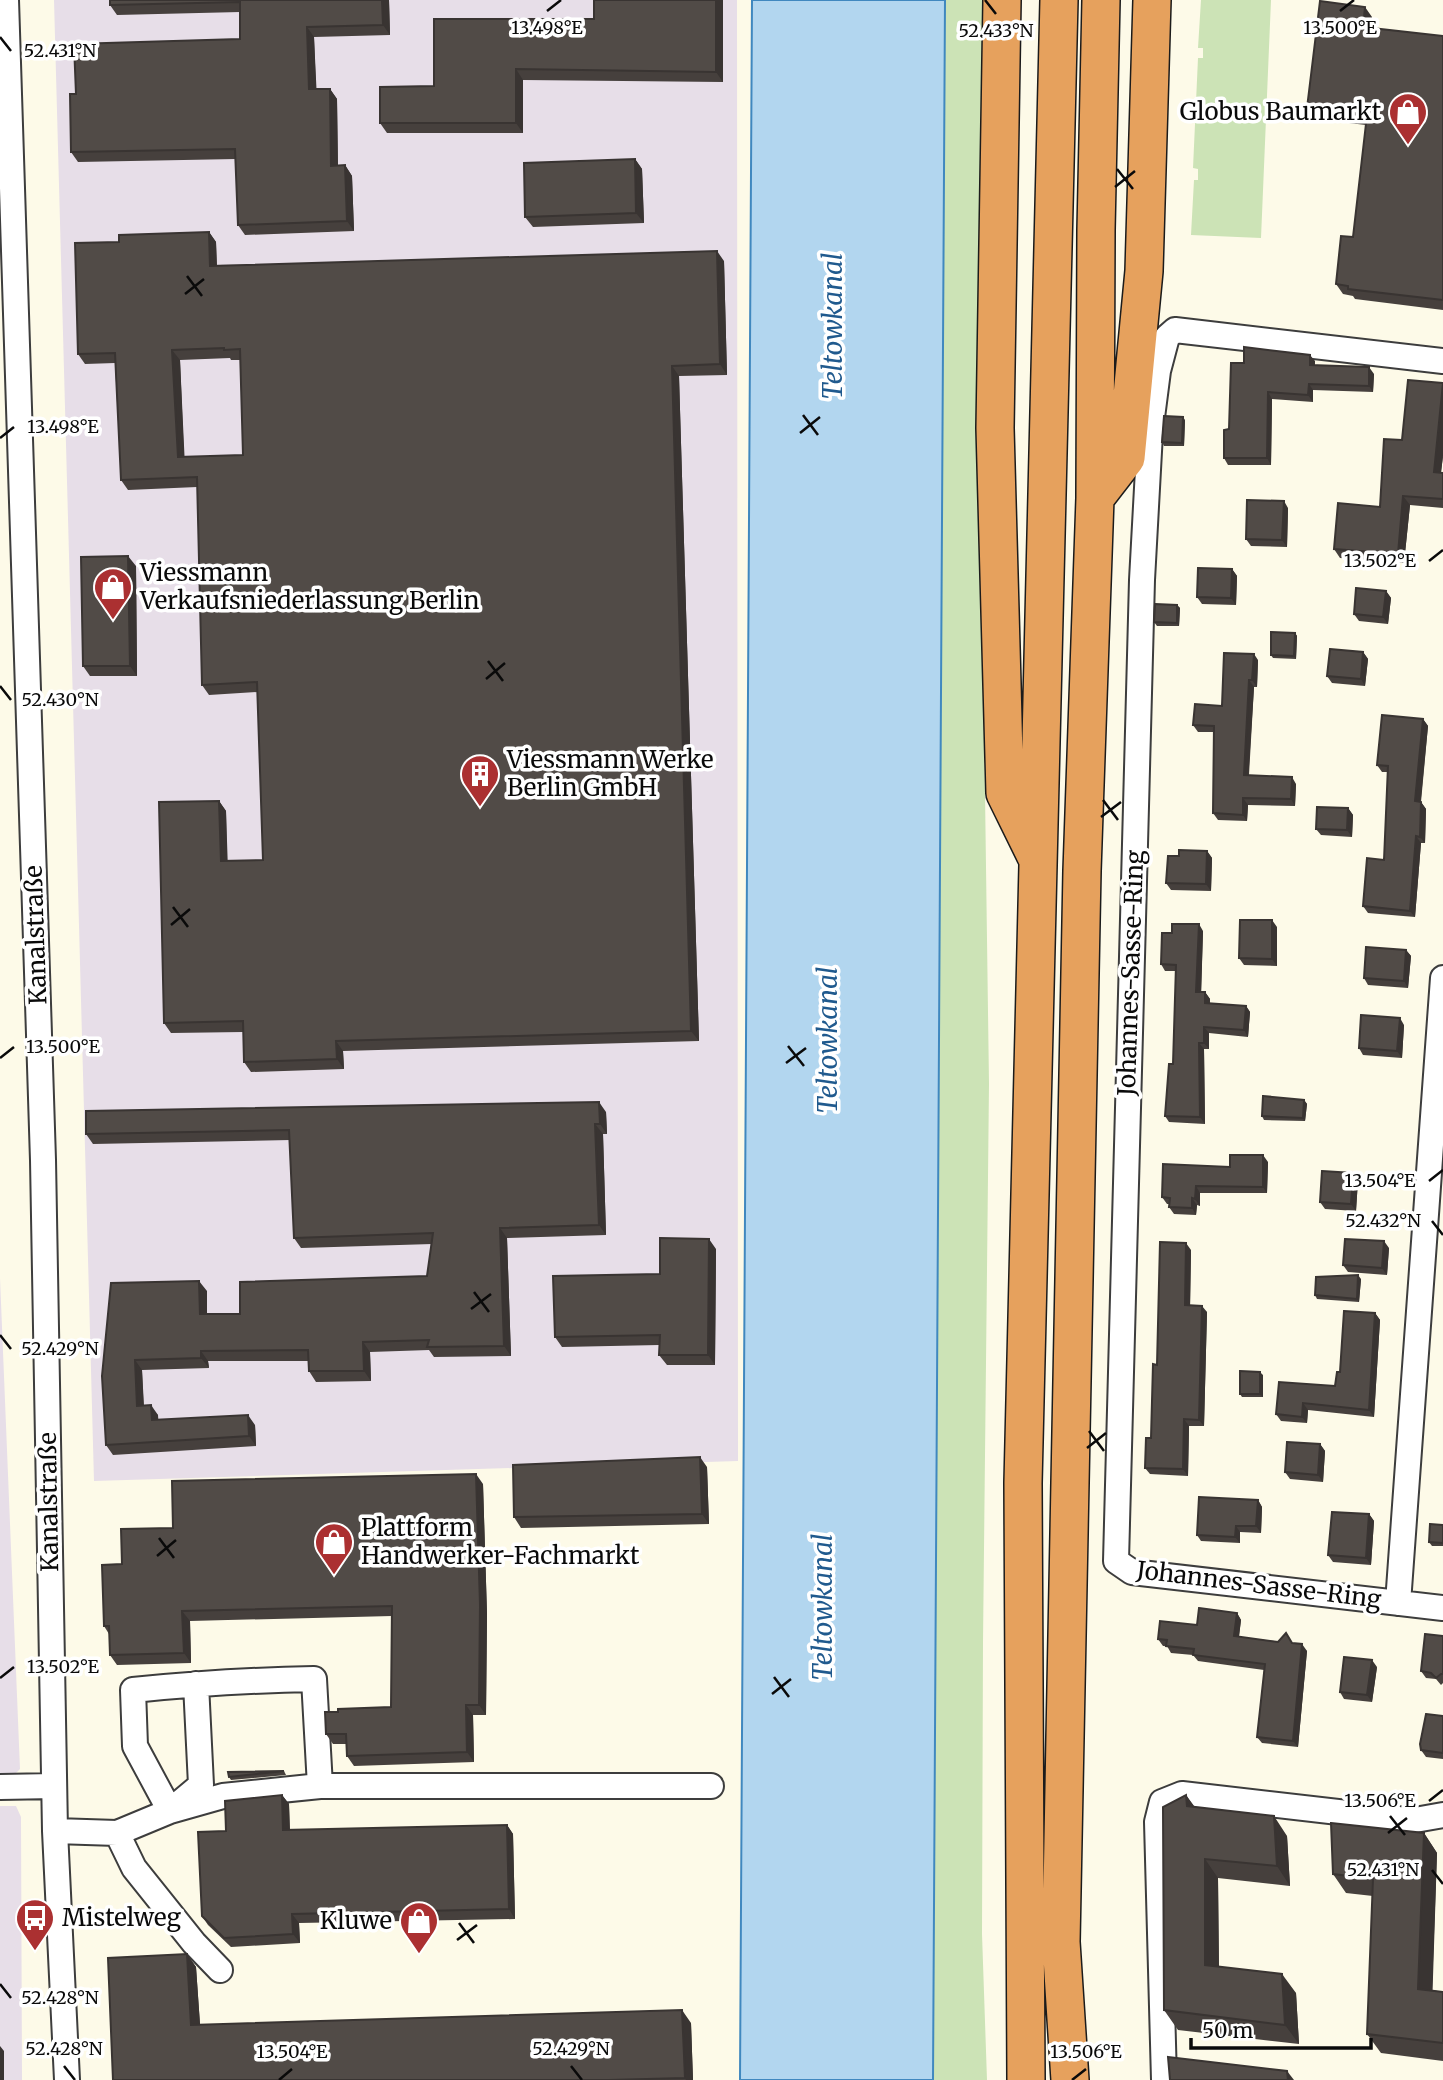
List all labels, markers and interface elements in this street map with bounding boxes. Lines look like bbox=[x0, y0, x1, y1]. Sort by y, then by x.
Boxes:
text: 13.498°E bbox=[511, 16, 583, 39]
text: 13.500°E bbox=[1303, 16, 1377, 39]
text: 52.433°N bbox=[959, 19, 1034, 42]
text: 52.431°N bbox=[24, 39, 96, 62]
shop icon: Globus Baumarkt bbox=[1387, 91, 1429, 146]
place label: Globus Baumarkt bbox=[1180, 96, 1382, 127]
water label: Teltowkanal bbox=[816, 252, 849, 400]
text: 13.498°E bbox=[27, 415, 99, 438]
text: 13.502°E bbox=[1344, 549, 1416, 572]
place label: Viessmann Verkaufsniederlassung Berlin bbox=[139, 557, 480, 616]
shop icon: Viessmann Verkaufsniederlassung Berlin bbox=[92, 566, 134, 621]
text: 52.430°N bbox=[21, 688, 99, 711]
place label: Viessmann Werke Berlin GmbH bbox=[506, 744, 714, 803]
building icon: Viessmann Werke Berlin GmbH bbox=[459, 753, 501, 808]
street label: Johannes-Sasse-Ring bbox=[1111, 849, 1150, 1098]
street label: Kanalstraße bbox=[18, 865, 53, 1005]
water label: Teltowkanal bbox=[811, 966, 844, 1114]
text: 13.500°E bbox=[26, 1035, 100, 1058]
text: 13.504°E bbox=[1345, 1169, 1416, 1192]
text: 52.432°N bbox=[1345, 1209, 1421, 1232]
text: 52.429°N bbox=[21, 1337, 99, 1360]
street label: Kanalstraße bbox=[32, 1432, 65, 1572]
place label: Plattform Handwerker-Fachmarkt bbox=[361, 1512, 640, 1571]
shop icon: Plattform Handwerker-Fachmarkt bbox=[313, 1521, 355, 1576]
water label: Teltowkanal bbox=[806, 1533, 839, 1681]
street label: Johannes-Sasse-Ring bbox=[1134, 1554, 1384, 1615]
text: 13.502°E bbox=[27, 1655, 99, 1678]
text: 13.506°E bbox=[1344, 1789, 1416, 1812]
text: 52.431°N bbox=[1347, 1858, 1419, 1881]
bus stop icon: Mistelweg bbox=[14, 1897, 56, 1952]
shop icon: Kluwe bbox=[398, 1900, 440, 1955]
place label: Mistelweg bbox=[62, 1902, 182, 1933]
place label: Kluwe bbox=[320, 1905, 392, 1936]
text: 52.428°N bbox=[21, 1986, 99, 2009]
scale bar bbox=[1191, 2007, 1371, 2050]
text: 50 m bbox=[1202, 2017, 1253, 2044]
text: 52.428°N bbox=[25, 2037, 103, 2060]
text: 52.429°N bbox=[532, 2037, 610, 2060]
text: 13.504°E bbox=[257, 2040, 328, 2063]
text: 13.506°E bbox=[1050, 2040, 1122, 2063]

